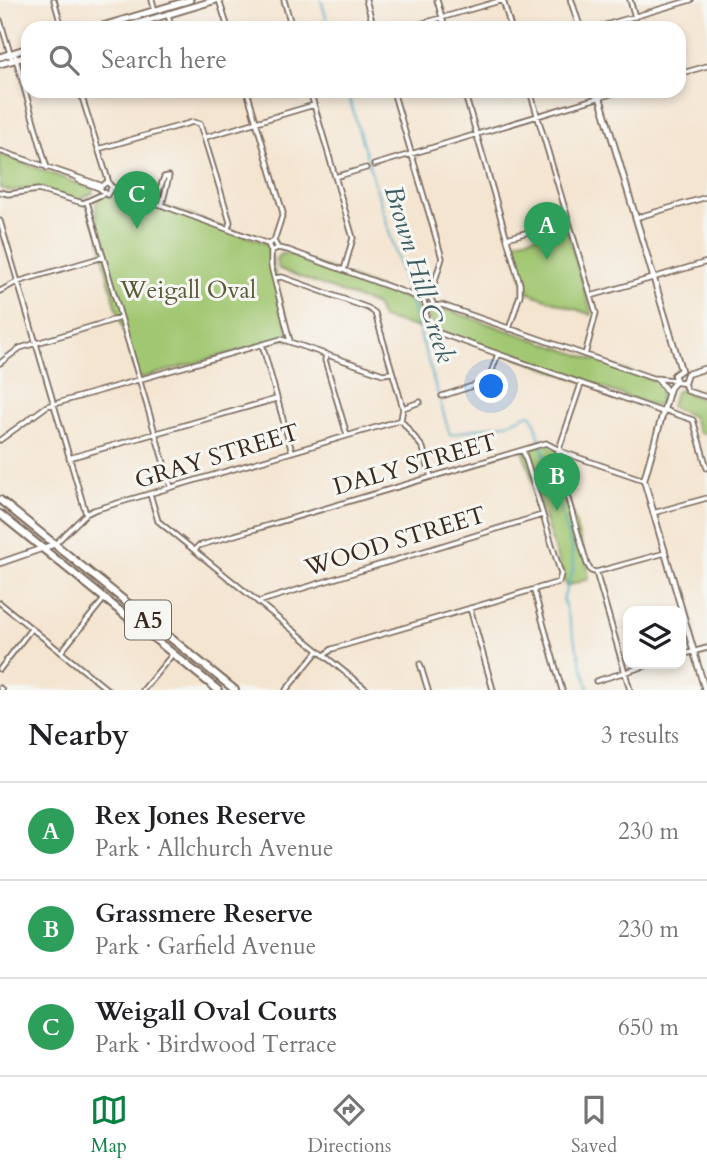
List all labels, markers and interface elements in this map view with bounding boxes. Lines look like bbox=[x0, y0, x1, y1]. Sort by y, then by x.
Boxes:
search box bbox=[21, 21, 686, 98]
icon: search bbox=[45, 41, 83, 79]
text: Search here bbox=[101, 42, 227, 77]
pin: C bbox=[114, 171, 160, 229]
water label: Brown Hill Creek bbox=[376, 181, 463, 367]
pin: A bbox=[524, 202, 570, 260]
park label: Weigall Oval bbox=[119, 274, 256, 307]
your location bbox=[474, 369, 508, 403]
street label: GRAY STREET bbox=[131, 416, 304, 497]
street label: DALY STREET bbox=[329, 425, 501, 504]
pin: B bbox=[534, 453, 580, 511]
street label: WOOD STREET bbox=[300, 498, 490, 585]
road number: A5 bbox=[125, 600, 171, 640]
map controls bbox=[623, 606, 686, 669]
button: layers bbox=[623, 606, 686, 669]
text: Nearby bbox=[28, 715, 129, 756]
text: 3 results bbox=[601, 720, 679, 751]
text: Rex Jones Reserve bbox=[95, 798, 306, 833]
text: A bbox=[42, 816, 60, 847]
text: 230 m bbox=[618, 816, 679, 847]
text: Park · Allchurch Avenue bbox=[95, 833, 334, 864]
text: Grassmere Reserve bbox=[95, 896, 313, 931]
text: B bbox=[43, 914, 59, 945]
text: 230 m bbox=[618, 914, 679, 945]
text: Park · Garfield Avenue bbox=[95, 931, 316, 962]
text: Weigall Oval Courts bbox=[95, 994, 337, 1029]
text: C bbox=[42, 1012, 60, 1043]
text: 650 m bbox=[618, 1012, 679, 1043]
text: Park · Birdwood Terrace bbox=[95, 1029, 337, 1060]
tab: Map bbox=[90, 1091, 128, 1159]
tab: Directions bbox=[308, 1091, 391, 1159]
tab: Saved bbox=[571, 1091, 617, 1159]

